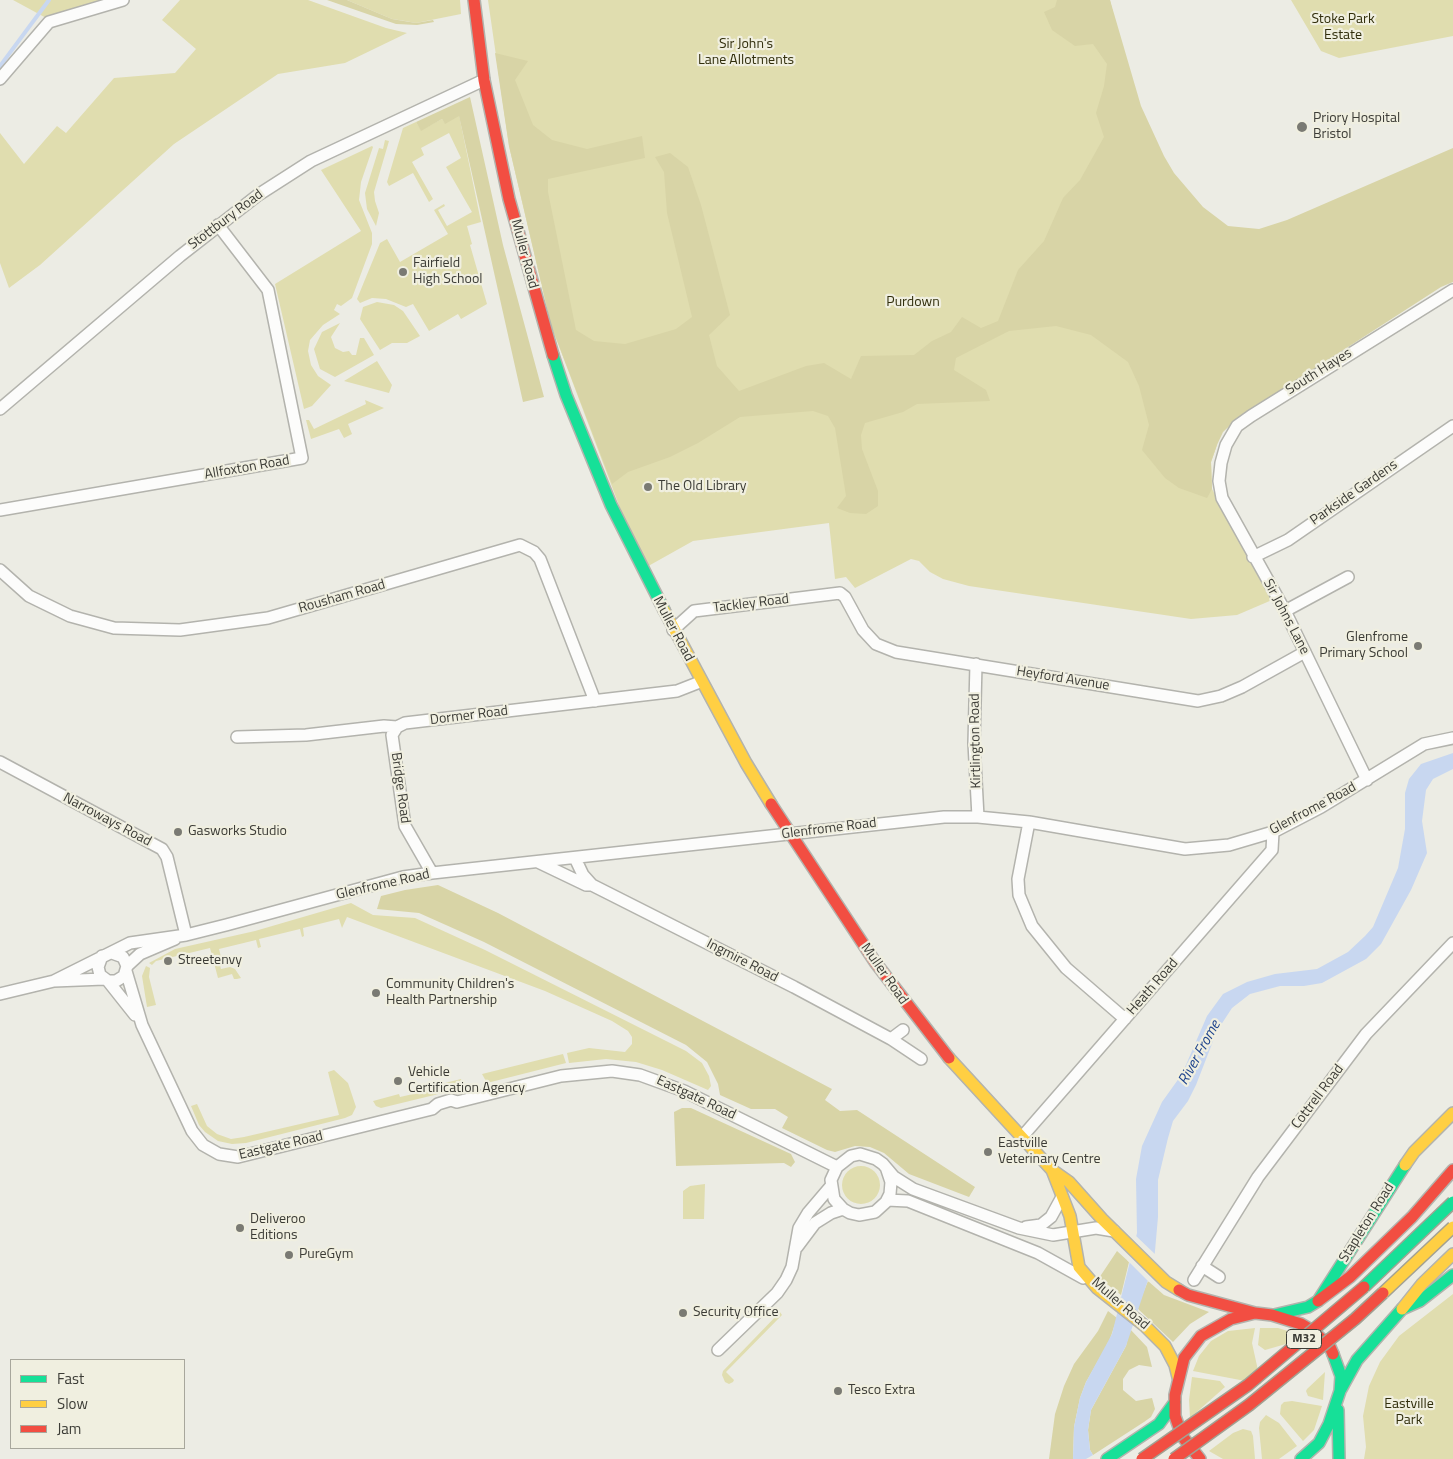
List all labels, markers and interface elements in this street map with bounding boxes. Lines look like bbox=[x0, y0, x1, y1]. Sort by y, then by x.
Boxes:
park label: Stoke Park Estate bbox=[1311, 12, 1375, 44]
park label: Sir John's Lane Allotments bbox=[698, 37, 794, 70]
place label: Priory Hospital Bristol bbox=[1313, 111, 1400, 144]
marker: Priory Hospital Bristol bbox=[1295, 120, 1309, 134]
street label: Stottbury Road bbox=[185, 186, 267, 254]
street label: Muller Road bbox=[507, 218, 541, 290]
place label: Fairfield High School bbox=[413, 256, 483, 288]
marker: Fairfield High School bbox=[397, 266, 409, 278]
park label: Purdown bbox=[886, 295, 940, 311]
street label: South Hayes bbox=[1283, 345, 1355, 399]
street label: Allfoxton Road bbox=[203, 452, 291, 484]
street label: Parkside Gardens bbox=[1307, 457, 1401, 529]
place label: The Old Library bbox=[658, 479, 747, 495]
marker: The Old Library bbox=[642, 481, 654, 493]
street label: Sir Johns Lane bbox=[1259, 576, 1313, 658]
street label: Rousham Road bbox=[297, 577, 387, 617]
street label: Tackley Road bbox=[712, 591, 790, 617]
street label: Muller Road bbox=[649, 594, 697, 664]
place label: Glenfrome Primary School bbox=[1319, 630, 1408, 662]
marker: Glenfrome Primary School bbox=[1412, 640, 1424, 652]
street label: Heyford Avenue bbox=[1015, 663, 1111, 695]
street label: Kirtlington Road bbox=[967, 693, 985, 789]
street label: Dormer Road bbox=[429, 703, 509, 729]
street label: Bridge Road bbox=[387, 751, 413, 825]
street label: Glenfrome Road bbox=[1267, 779, 1359, 839]
street label: Narroways Road bbox=[60, 790, 154, 850]
street label: Glenfrome Road bbox=[781, 815, 877, 843]
place label: Gasworks Studio bbox=[188, 824, 287, 840]
marker: Gasworks Studio bbox=[172, 826, 184, 838]
street label: Glenfrome Road bbox=[335, 866, 431, 904]
street label: Ingmire Road bbox=[703, 936, 781, 986]
street label: Muller Road bbox=[857, 940, 911, 1008]
place label: Streetenvy bbox=[178, 953, 242, 969]
marker: Streetenvy bbox=[162, 955, 174, 967]
street label: Heath Road bbox=[1124, 955, 1182, 1019]
place label: Community Children's Health Partnership bbox=[386, 977, 514, 1010]
marker: Community Children's Health Partnership bbox=[370, 987, 382, 999]
water label: River Frome bbox=[1175, 1018, 1225, 1088]
street label: Cottrell Road bbox=[1288, 1061, 1348, 1133]
place label: Vehicle Certification Agency bbox=[408, 1065, 525, 1098]
street label: Eastgate Road bbox=[654, 1072, 738, 1124]
marker: Vehicle Certification Agency bbox=[392, 1075, 404, 1087]
street label: Eastgate Road bbox=[237, 1128, 325, 1164]
place label: Eastville Veterinary Centre bbox=[998, 1136, 1101, 1168]
marker: Eastville Veterinary Centre bbox=[982, 1146, 994, 1158]
street label: Stapleton Road bbox=[1336, 1180, 1398, 1266]
place label: Deliveroo Editions bbox=[250, 1212, 306, 1244]
marker: Deliveroo Editions bbox=[234, 1222, 246, 1234]
place label: PureGym bbox=[299, 1247, 354, 1263]
marker: PureGym bbox=[283, 1249, 295, 1261]
street label: Muller Road bbox=[1088, 1274, 1152, 1334]
place label: Security Office bbox=[693, 1305, 779, 1321]
marker: Security Office bbox=[677, 1307, 689, 1319]
road number: M32 bbox=[1286, 1330, 1322, 1348]
legend bbox=[10, 1359, 185, 1449]
text: Fast bbox=[57, 1367, 84, 1390]
place label: Tesco Extra bbox=[848, 1383, 915, 1399]
marker: Tesco Extra bbox=[832, 1385, 844, 1397]
text: Slow bbox=[57, 1392, 88, 1415]
park label: Eastville Park bbox=[1384, 1397, 1434, 1430]
text: Jam bbox=[57, 1417, 81, 1440]

